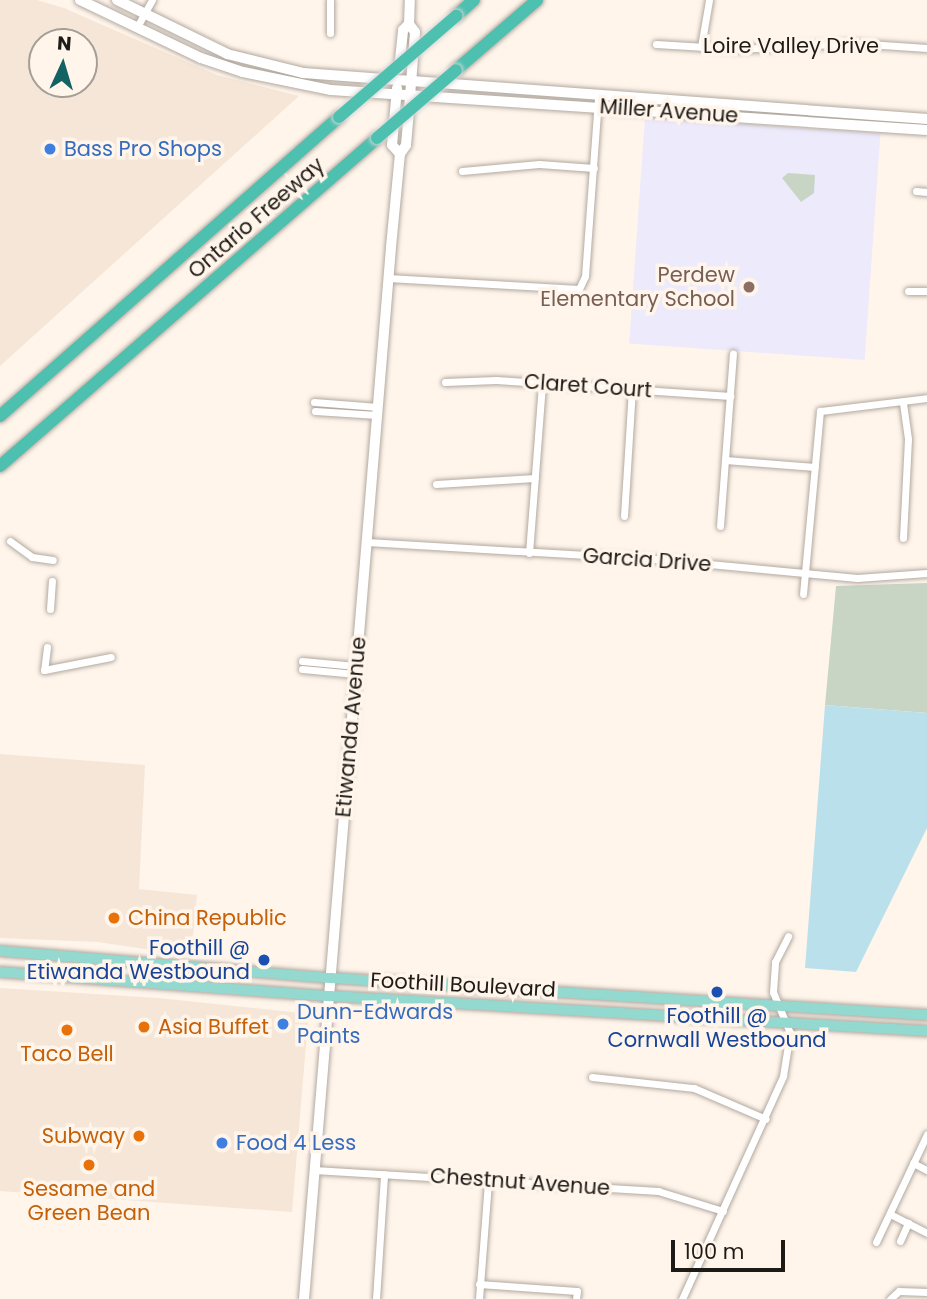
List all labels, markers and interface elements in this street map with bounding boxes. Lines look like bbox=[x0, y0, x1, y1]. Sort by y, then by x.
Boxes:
north arrow bbox=[28, 28, 98, 98]
text: N bbox=[56, 30, 72, 58]
street label: Loire Valley Drive bbox=[703, 33, 879, 59]
street label: Miller Avenue bbox=[599, 94, 739, 128]
place label: Bass Pro Shops bbox=[64, 136, 222, 162]
marker: Bass Pro Shops bbox=[42, 141, 58, 157]
street label: Ontario Freeway bbox=[183, 152, 329, 284]
place label: Perdew Elementary School bbox=[540, 262, 735, 312]
marker: Perdew Elementary School bbox=[741, 279, 757, 295]
street label: Claret Court bbox=[523, 369, 653, 403]
street label: Garcia Drive bbox=[582, 543, 712, 577]
street label: Etiwanda Avenue bbox=[331, 636, 371, 818]
place label: China Republic bbox=[128, 905, 287, 931]
marker: China Republic bbox=[106, 910, 122, 926]
place label: Foothill @ Etiwanda Westbound bbox=[27, 935, 250, 985]
marker: Foothill @ Etiwanda Westbound bbox=[256, 952, 272, 968]
street label: Foothill Boulevard bbox=[370, 968, 556, 1002]
marker: Foothill @ Cornwall Westbound bbox=[709, 984, 725, 1000]
place label: Dunn-Edwards Paints bbox=[297, 999, 453, 1049]
place label: Foothill @ Cornwall Westbound bbox=[607, 1003, 827, 1053]
place label: Asia Buffet bbox=[158, 1014, 269, 1040]
marker: Dunn-Edwards Paints bbox=[275, 1016, 291, 1032]
marker: Asia Buffet bbox=[136, 1019, 152, 1035]
marker: Taco Bell bbox=[59, 1022, 75, 1038]
place label: Taco Bell bbox=[20, 1041, 114, 1067]
place label: Subway bbox=[42, 1123, 125, 1149]
marker: Subway bbox=[131, 1128, 147, 1144]
place label: Food 4 Less bbox=[236, 1130, 356, 1156]
marker: Food 4 Less bbox=[214, 1135, 230, 1151]
marker: Sesame and Green Bean bbox=[81, 1157, 97, 1173]
street label: Chestnut Avenue bbox=[429, 1163, 611, 1201]
place label: Sesame and Green Bean bbox=[23, 1176, 155, 1226]
scale bar bbox=[675, 1226, 789, 1270]
text: 100 m bbox=[684, 1237, 744, 1266]

